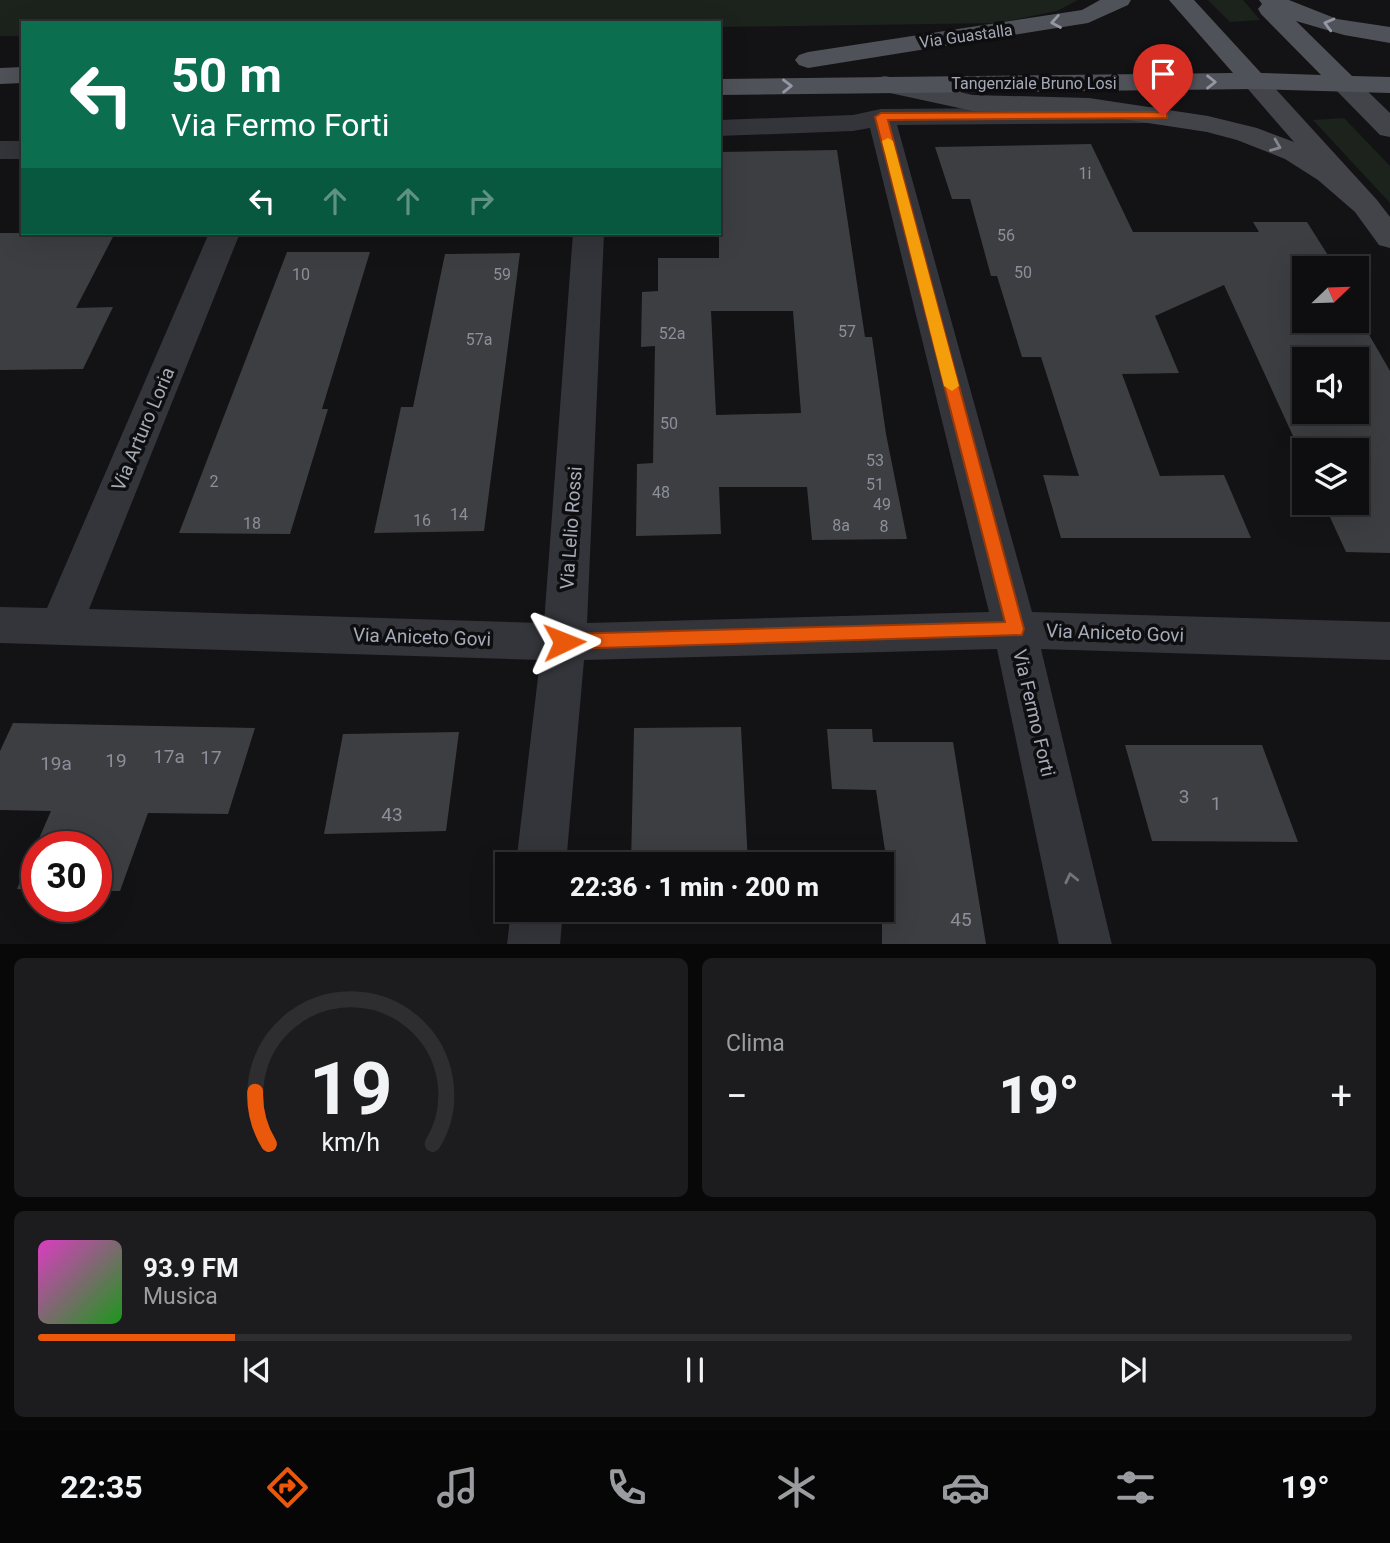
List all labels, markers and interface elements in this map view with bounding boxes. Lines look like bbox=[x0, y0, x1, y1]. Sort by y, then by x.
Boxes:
one-way arrow bbox=[1050, 14, 1061, 29]
one-way arrow bbox=[1323, 18, 1335, 32]
street label: Via Guastalla bbox=[918, 20, 1014, 52]
pin bbox=[1133, 44, 1193, 116]
text: 50 m bbox=[171, 47, 282, 104]
icon: left bbox=[56, 49, 147, 140]
icon: arrive bbox=[1144, 55, 1182, 93]
street label: Tangenziale Bruno Losi bbox=[951, 74, 1117, 93]
one-way arrow bbox=[1206, 74, 1217, 89]
one-way arrow bbox=[782, 78, 793, 93]
text: Via Fermo Forti bbox=[171, 106, 389, 144]
one-way arrow bbox=[1270, 137, 1282, 151]
house number: 1i bbox=[1079, 164, 1091, 183]
icon: left bbox=[243, 182, 281, 220]
icon: ahead bbox=[316, 182, 354, 220]
icon: ahead bbox=[389, 182, 427, 220]
icon: right bbox=[462, 182, 500, 220]
house number: 56 bbox=[997, 226, 1015, 245]
north arrow bbox=[1292, 256, 1368, 332]
map controls bbox=[1292, 256, 1369, 515]
house number: 50 bbox=[1014, 263, 1032, 282]
house number: 10 bbox=[292, 265, 310, 284]
house number: 59 bbox=[493, 265, 511, 284]
house number: 57 bbox=[838, 322, 856, 341]
house number: 52a bbox=[659, 324, 685, 343]
house number: 57a bbox=[466, 330, 492, 349]
button: sound bbox=[1292, 347, 1369, 424]
street label: Via Arturo Loria bbox=[107, 364, 179, 494]
house number: 50 bbox=[660, 414, 678, 433]
button: layers bbox=[1292, 438, 1369, 515]
house number: 53 bbox=[866, 451, 884, 470]
street label: Via Lelio Rossi bbox=[555, 466, 587, 590]
house number: 2 bbox=[210, 472, 219, 491]
house number: 51 bbox=[866, 475, 884, 494]
house number: 48 bbox=[652, 483, 670, 502]
house number: 49 bbox=[873, 495, 891, 514]
house number: 14 bbox=[450, 505, 468, 524]
house number: 16 bbox=[413, 511, 431, 530]
house number: 18 bbox=[243, 514, 261, 533]
house number: 8a bbox=[832, 516, 850, 535]
house number: 8 bbox=[880, 517, 889, 536]
position arrow bbox=[527, 605, 601, 679]
street label: Via Aniceto Govi bbox=[1045, 619, 1185, 647]
street label: Via Aniceto Govi bbox=[352, 623, 492, 651]
street label: Via Fermo Forti bbox=[1008, 647, 1060, 779]
house number: 17a bbox=[153, 745, 185, 768]
house number: 17 bbox=[200, 746, 222, 769]
house number: 19 bbox=[105, 749, 127, 772]
house number: 19a bbox=[40, 752, 72, 775]
house number: 3 bbox=[1179, 785, 1189, 808]
house number: 1 bbox=[1211, 792, 1221, 815]
house number: 43 bbox=[381, 803, 403, 826]
speed limit sign: 30 bbox=[21, 831, 112, 922]
text: 22:36 · 1 min · 200 m bbox=[570, 872, 819, 902]
one-way arrow bbox=[1064, 872, 1079, 884]
house number: 45 bbox=[950, 908, 972, 931]
text: Clima bbox=[726, 1030, 785, 1057]
text: 19 bbox=[309, 1046, 393, 1132]
text: 19° bbox=[999, 1065, 1079, 1126]
text: − bbox=[726, 1074, 748, 1118]
text: + bbox=[1330, 1074, 1352, 1118]
text: km/h bbox=[322, 1127, 380, 1156]
text: 93.9 FM bbox=[143, 1253, 239, 1283]
text: Musica bbox=[143, 1283, 218, 1310]
icon: previous bbox=[238, 1351, 276, 1389]
icon: pause bbox=[676, 1351, 714, 1389]
icon: next bbox=[1114, 1351, 1152, 1389]
icon: directions bbox=[263, 1463, 312, 1512]
icon: music bbox=[433, 1463, 482, 1512]
icon: phone bbox=[602, 1463, 651, 1512]
icon: climate bbox=[772, 1463, 821, 1512]
icon: car bbox=[941, 1463, 990, 1512]
icon: filters bbox=[1111, 1463, 1160, 1512]
text: 22:35 bbox=[60, 1468, 143, 1506]
text: 19° bbox=[1280, 1468, 1330, 1506]

